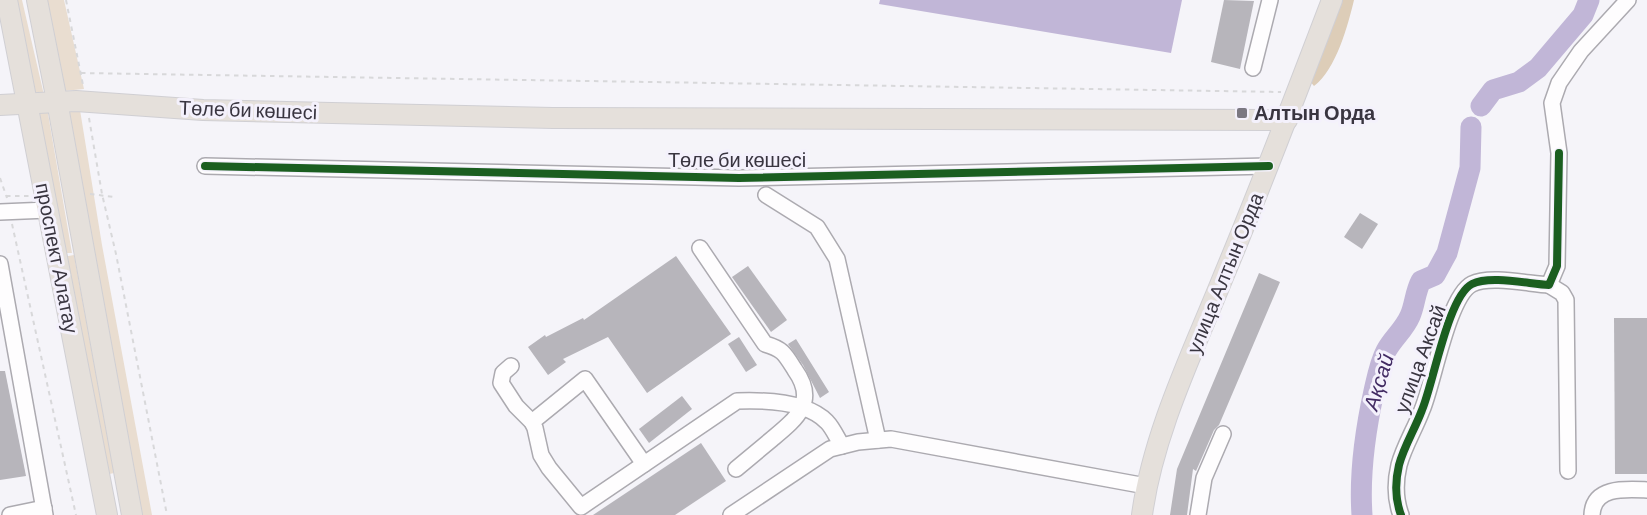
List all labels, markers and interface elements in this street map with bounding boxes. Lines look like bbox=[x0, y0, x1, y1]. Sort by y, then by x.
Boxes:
street label: Төле би көшесі bbox=[179, 95, 318, 123]
place label: Алтын Орда bbox=[1254, 100, 1376, 124]
marker: Алтын Орда bbox=[1235, 106, 1249, 120]
street label: Төле би көшесі bbox=[668, 147, 806, 171]
street label: проспект Алатау bbox=[32, 181, 84, 335]
street label: улица Алтын Орда bbox=[1181, 188, 1268, 357]
street label: улица Аксай bbox=[1388, 301, 1450, 416]
water label: Ақсай bbox=[1357, 350, 1398, 415]

